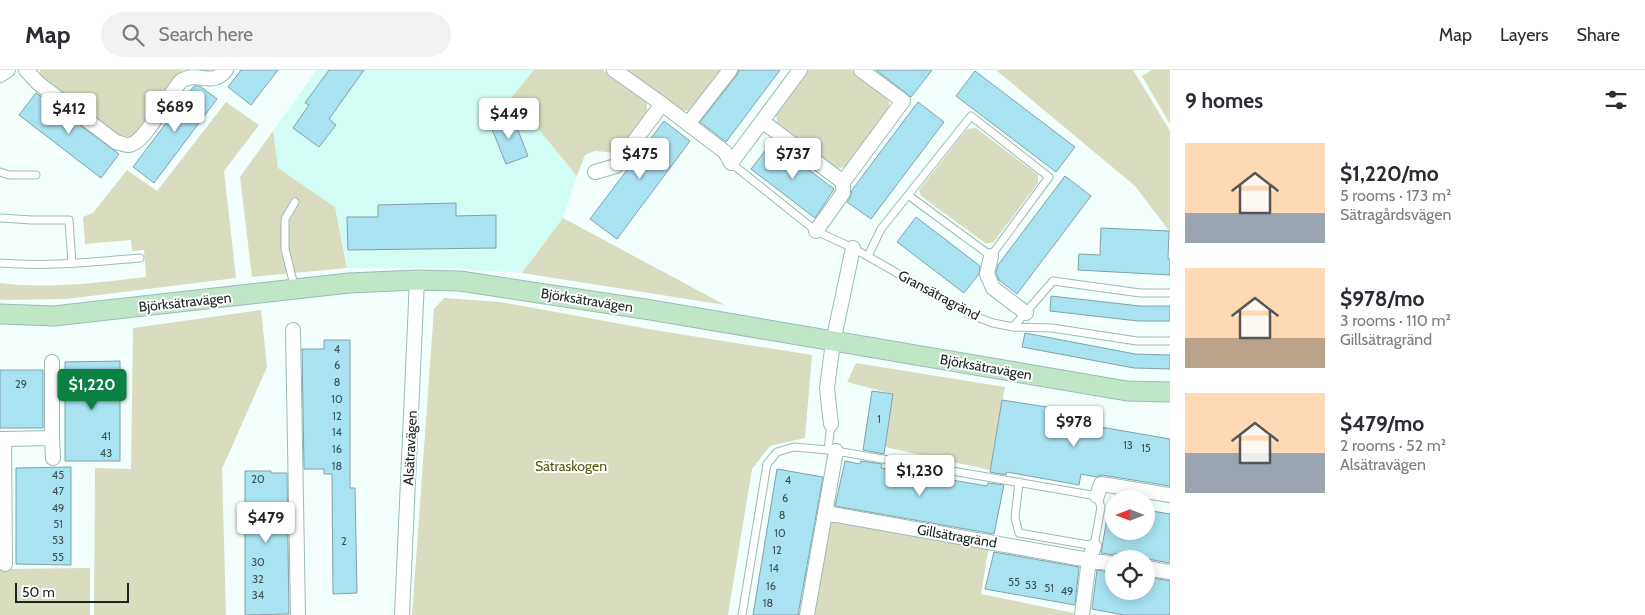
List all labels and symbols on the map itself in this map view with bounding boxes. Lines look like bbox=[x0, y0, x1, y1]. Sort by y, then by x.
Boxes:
pin: $689 bbox=[145, 90, 205, 133]
pin: $412 bbox=[39, 92, 99, 135]
pin: $449 bbox=[479, 98, 539, 140]
pin: $475 bbox=[610, 138, 670, 180]
pin: $737 bbox=[763, 138, 823, 180]
street label: Gransätragränd bbox=[895, 266, 983, 324]
street label: Björksätravägen bbox=[540, 284, 635, 316]
street label: Björksätravägen bbox=[138, 288, 232, 316]
house number: 4 bbox=[334, 342, 341, 356]
street label: Björksätravägen bbox=[939, 350, 1034, 384]
house number: 6 bbox=[334, 358, 340, 372]
pin: $1,220 bbox=[51, 368, 133, 411]
house number: 8 bbox=[334, 375, 340, 389]
house number: 29 bbox=[15, 377, 27, 391]
house number: 10 bbox=[331, 392, 343, 406]
pin: $978 bbox=[1044, 406, 1104, 448]
house number: 12 bbox=[332, 409, 342, 423]
street label: Alsätravägen bbox=[399, 410, 421, 486]
house number: 1 bbox=[877, 412, 881, 426]
house number: 14 bbox=[332, 425, 343, 439]
house number: 41 bbox=[101, 429, 111, 443]
house number: 13 bbox=[1123, 438, 1133, 452]
house number: 15 bbox=[1141, 441, 1151, 455]
house number: 16 bbox=[332, 442, 342, 456]
house number: 43 bbox=[100, 446, 112, 460]
pin: $1,230 bbox=[879, 454, 961, 497]
park label: Sätraskogen bbox=[535, 457, 607, 475]
house number: 18 bbox=[332, 459, 342, 473]
house number: 45 bbox=[52, 468, 64, 482]
house number: 20 bbox=[251, 472, 265, 486]
house number: 4 bbox=[785, 473, 792, 487]
house number: 47 bbox=[52, 484, 64, 498]
north arrow bbox=[1105, 490, 1155, 540]
house number: 6 bbox=[782, 491, 788, 505]
house number: 49 bbox=[52, 501, 64, 515]
pin: $479 bbox=[236, 502, 296, 544]
house number: 8 bbox=[779, 508, 785, 522]
house number: 51 bbox=[53, 517, 63, 531]
street label: Gillsätragränd bbox=[916, 520, 998, 552]
house number: 10 bbox=[774, 526, 786, 540]
house number: 53 bbox=[52, 533, 64, 547]
house number: 2 bbox=[341, 534, 347, 548]
house number: 12 bbox=[772, 543, 782, 557]
house number: 55 bbox=[52, 550, 64, 564]
house number: 30 bbox=[251, 555, 265, 569]
house number: 14 bbox=[769, 561, 780, 575]
house number: 32 bbox=[252, 572, 264, 586]
house number: 55 bbox=[1008, 575, 1020, 589]
house number: 53 bbox=[1025, 578, 1037, 592]
house number: 16 bbox=[766, 579, 776, 593]
scale bar bbox=[15, 580, 129, 603]
house number: 51 bbox=[1044, 581, 1054, 595]
house number: 49 bbox=[1061, 584, 1073, 598]
house number: 34 bbox=[252, 588, 265, 602]
house number: 18 bbox=[763, 596, 773, 610]

